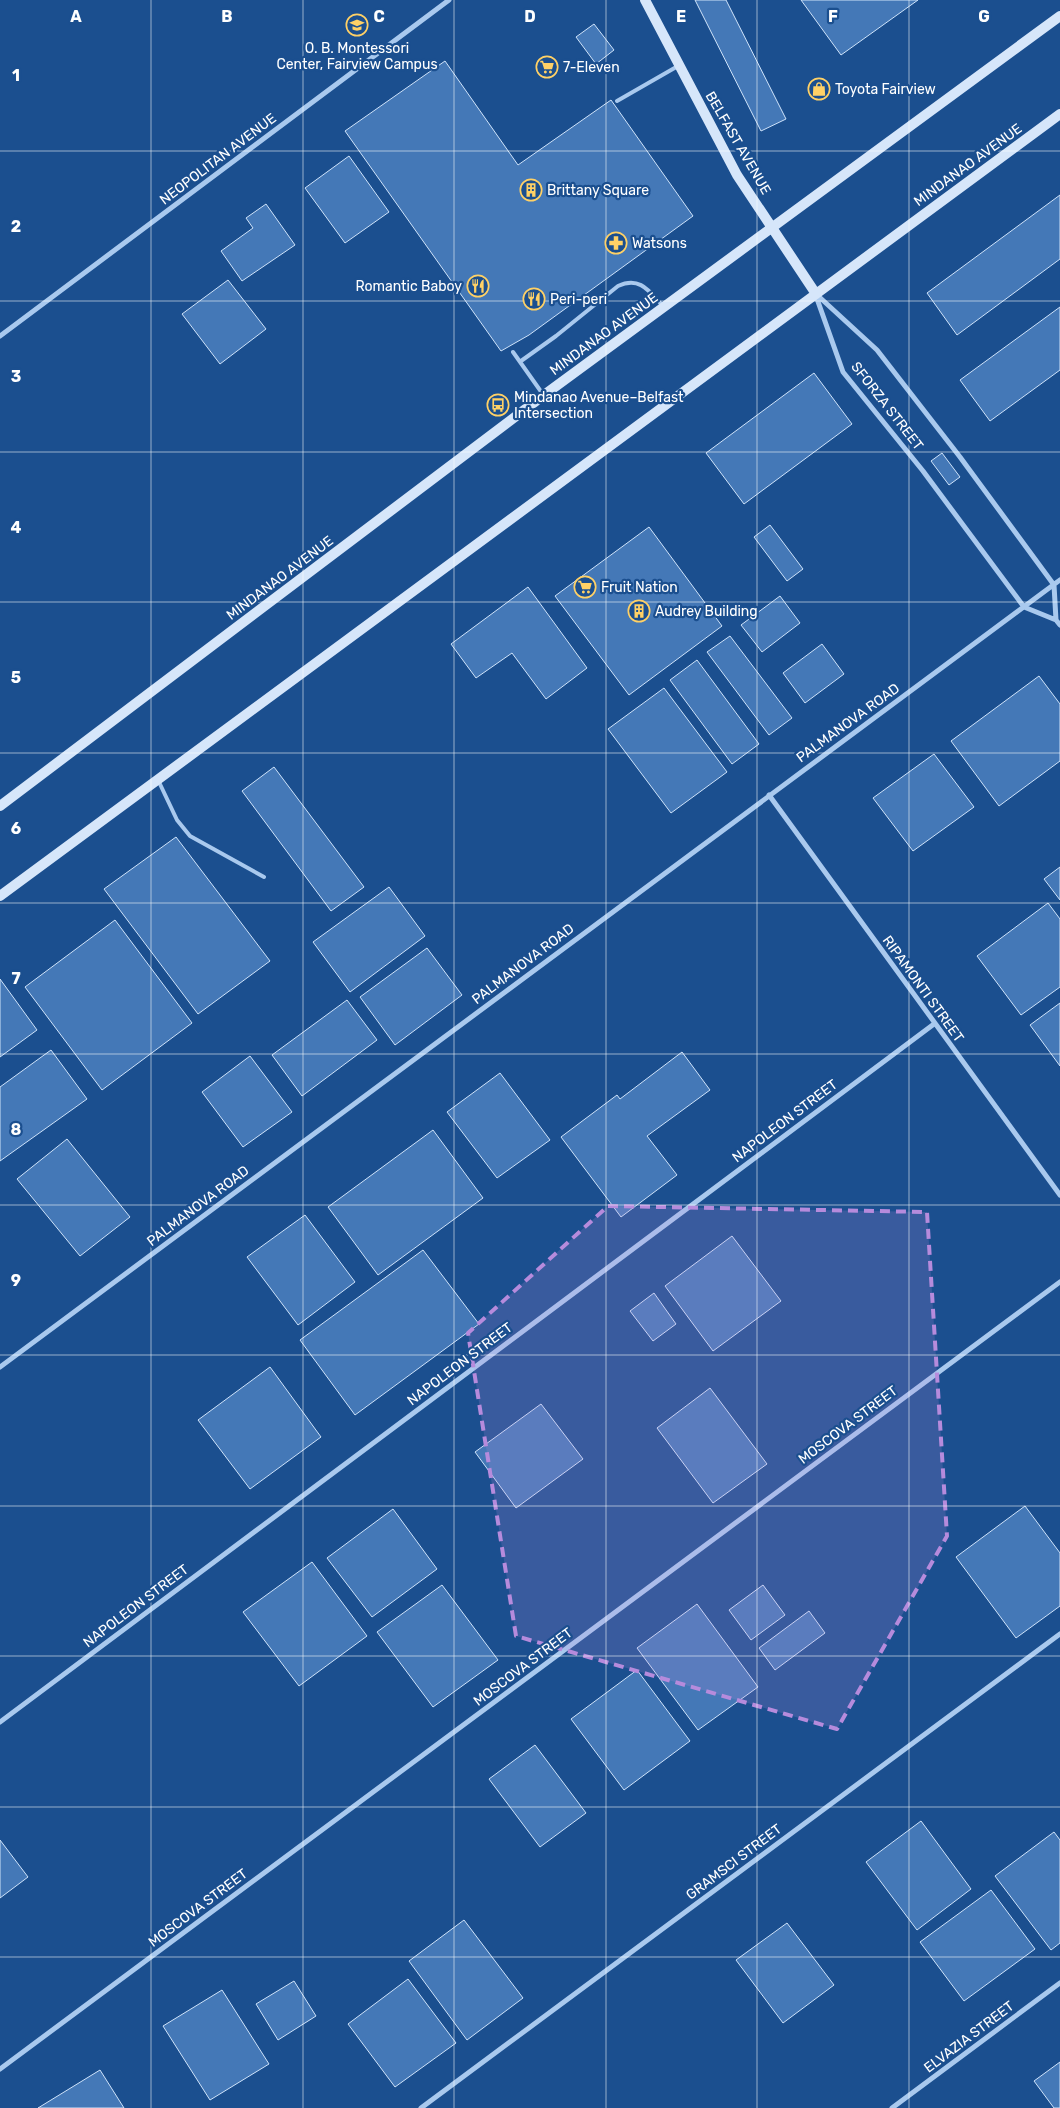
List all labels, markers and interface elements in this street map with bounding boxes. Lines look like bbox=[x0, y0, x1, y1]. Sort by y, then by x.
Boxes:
text: A bbox=[70, 7, 82, 26]
text: B bbox=[221, 7, 233, 26]
text: C bbox=[373, 7, 385, 26]
text: D bbox=[524, 7, 536, 26]
text: E bbox=[676, 7, 686, 26]
text: F bbox=[828, 7, 838, 26]
text: G bbox=[978, 7, 990, 26]
school or university icon: O. B. Montessori Center, Fairview Campus bbox=[345, 13, 369, 37]
place label: O. B. Montessori Center, Fairview Campus bbox=[276, 40, 438, 73]
supermarket icon: 7-Eleven bbox=[535, 55, 559, 79]
place label: 7-Eleven bbox=[563, 59, 620, 76]
text: 1 bbox=[12, 66, 20, 85]
shop icon: Toyota Fairview bbox=[807, 77, 831, 101]
place label: Toyota Fairview bbox=[835, 81, 936, 98]
street label: BELFAST AVENUE bbox=[702, 88, 774, 198]
street label: NEOPOLITAN AVENUE bbox=[156, 110, 280, 208]
street label: MINDANAO AVENUE bbox=[911, 120, 1025, 210]
building icon: Brittany Square bbox=[519, 178, 543, 202]
place label: Brittany Square bbox=[547, 182, 649, 199]
text: 2 bbox=[11, 217, 21, 236]
pharmacy icon: Watsons bbox=[604, 231, 628, 255]
place label: Watsons bbox=[632, 235, 687, 252]
restaurant icon: Romantic Baboy bbox=[466, 274, 490, 298]
place label: Romantic Baboy bbox=[355, 278, 462, 295]
restaurant icon: Peri-peri bbox=[522, 287, 546, 311]
street label: MINDANAO AVENUE bbox=[547, 289, 661, 379]
place label: Peri-peri bbox=[550, 291, 607, 308]
street label: SFORZA STREET bbox=[847, 359, 927, 453]
text: 3 bbox=[11, 367, 21, 386]
place label: Mindanao Avenue–Belfast Intersection bbox=[514, 389, 684, 422]
bus stop icon: Mindanao Avenue–Belfast Intersection bbox=[486, 393, 510, 417]
text: 4 bbox=[11, 518, 22, 537]
street label: MINDANAO AVENUE bbox=[223, 532, 337, 624]
supermarket icon: Fruit Nation bbox=[573, 575, 597, 599]
place label: Fruit Nation bbox=[601, 579, 678, 596]
building icon: Audrey Building bbox=[627, 599, 651, 623]
place label: Audrey Building bbox=[655, 603, 758, 620]
text: 5 bbox=[11, 668, 21, 687]
street label: PALMANOVA ROAD bbox=[793, 680, 903, 766]
text: 6 bbox=[11, 819, 21, 838]
street label: PALMANOVA ROAD bbox=[469, 920, 577, 1008]
street label: RIPAMONTI STREET bbox=[879, 932, 967, 1046]
text: 7 bbox=[11, 969, 21, 988]
street label: NAPOLEON STREET bbox=[729, 1076, 841, 1166]
text: 8 bbox=[11, 1120, 22, 1139]
street label: PALMANOVA ROAD bbox=[144, 1162, 252, 1250]
text: 9 bbox=[11, 1271, 21, 1290]
street label: NAPOLEON STREET bbox=[404, 1319, 516, 1409]
street label: MOSCOVA STREET bbox=[795, 1382, 901, 1468]
street label: NAPOLEON STREET bbox=[80, 1561, 192, 1651]
street label: MOSCOVA STREET bbox=[470, 1624, 576, 1710]
street label: GRAMSCI STREET bbox=[683, 1820, 785, 1904]
street label: MOSCOVA STREET bbox=[145, 1865, 251, 1951]
street label: ELVAZIA STREET bbox=[921, 1998, 1017, 2076]

